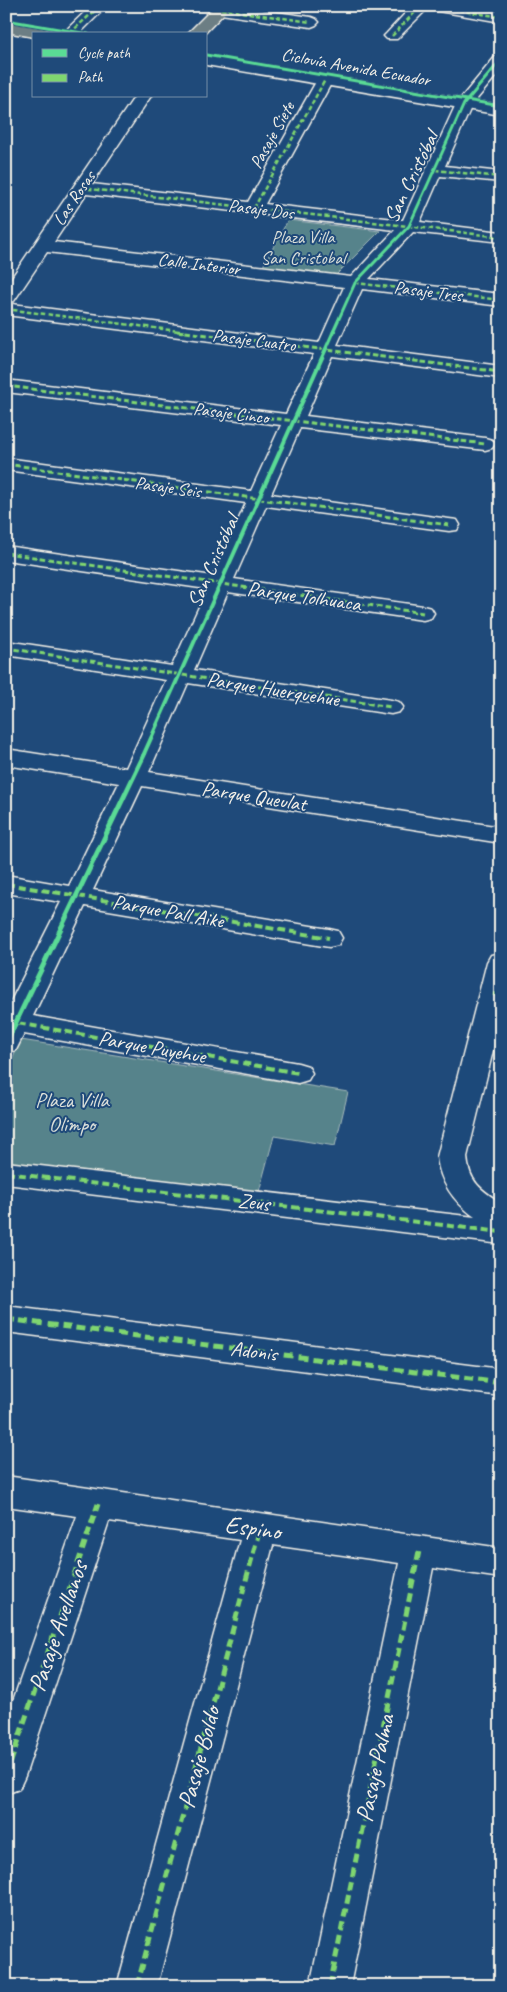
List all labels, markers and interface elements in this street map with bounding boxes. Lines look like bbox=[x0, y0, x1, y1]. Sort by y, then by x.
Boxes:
legend bbox=[32, 32, 208, 98]
street label: Ciclovía Avenida Ecuador bbox=[280, 43, 434, 91]
text: Cycle path bbox=[78, 44, 130, 63]
text: Path bbox=[78, 68, 104, 87]
street label: Pasaje Siete bbox=[245, 97, 300, 172]
street label: San Cristóbal bbox=[378, 124, 446, 227]
street label: Las Rosas bbox=[48, 165, 101, 229]
street label: Pasaje Dos bbox=[227, 194, 297, 224]
park label: Plaza Villa San Cristobal bbox=[261, 226, 348, 269]
street label: Calle Interior bbox=[157, 248, 243, 280]
street label: Pasaje Tres bbox=[393, 276, 465, 306]
street label: Pasaje Cuatro bbox=[211, 324, 299, 356]
street label: Pasaje Cinco bbox=[192, 397, 271, 429]
street label: Pasaje Seis bbox=[134, 471, 204, 503]
street label: San Cristóbal bbox=[181, 508, 246, 611]
street label: Parque Tolhuaca bbox=[245, 575, 364, 617]
street label: Parque Huerquehue bbox=[205, 666, 342, 712]
street label: Parque Queulat bbox=[200, 775, 310, 817]
street label: Parque Pall Aike bbox=[110, 888, 227, 934]
street label: Parque Puyehue bbox=[96, 1025, 210, 1070]
park label: Plaza Villa Olimpo bbox=[35, 1087, 110, 1137]
street label: Zeus bbox=[237, 1187, 273, 1217]
street label: Adonis bbox=[229, 1335, 281, 1367]
street label: Espino bbox=[223, 1508, 286, 1548]
street label: Pasaje Avellanos bbox=[21, 1555, 96, 1696]
street label: Pasaje Boldo bbox=[170, 1700, 229, 1812]
street label: Pasaje Palma bbox=[348, 1710, 402, 1825]

